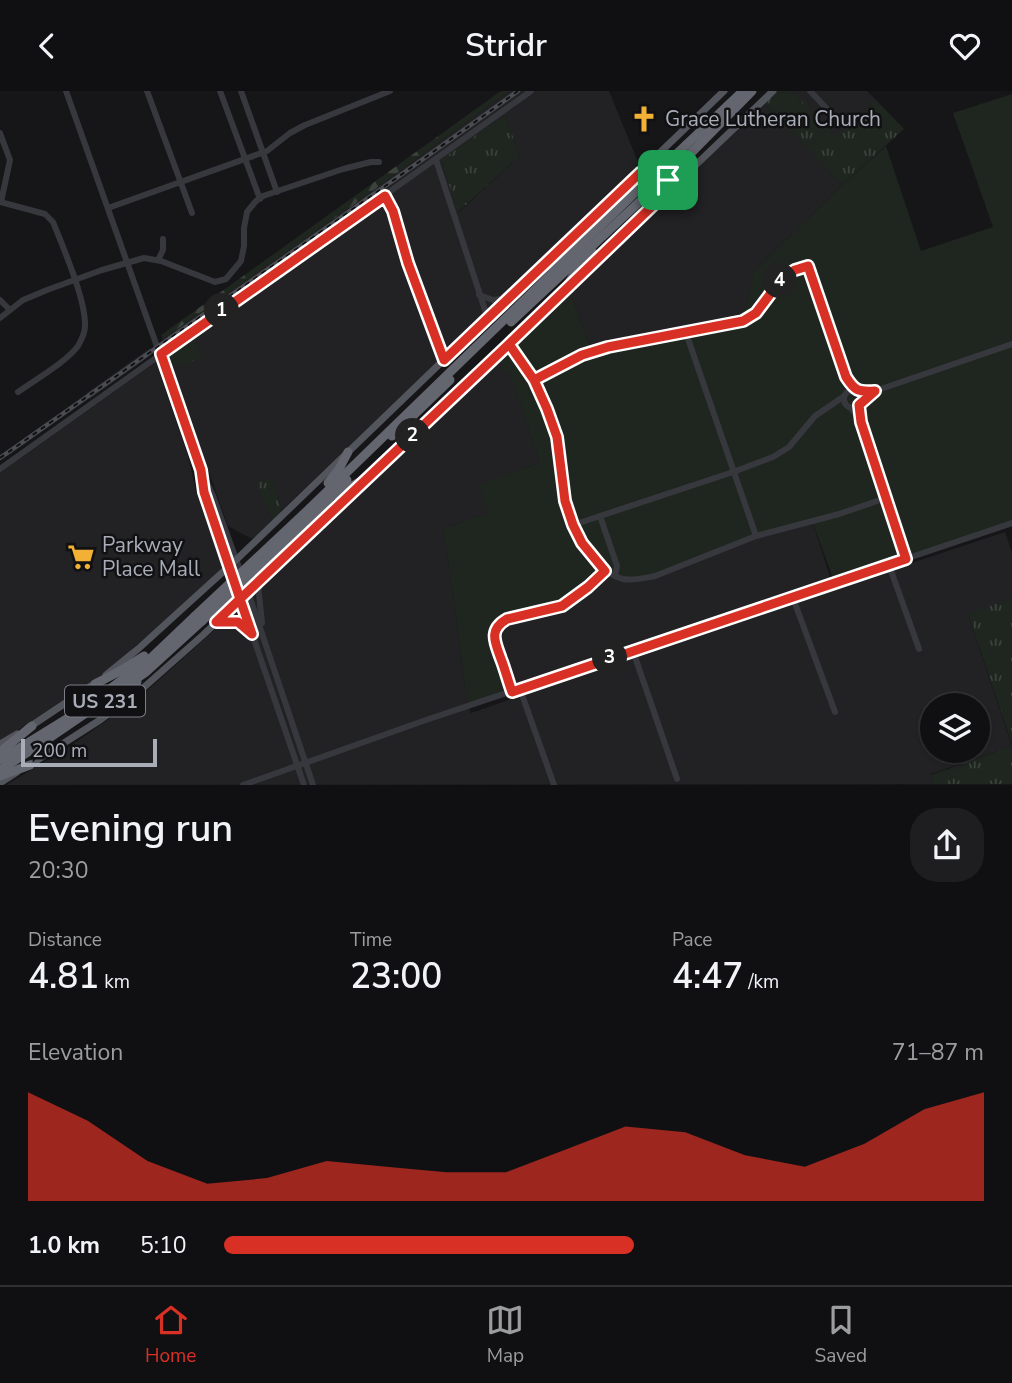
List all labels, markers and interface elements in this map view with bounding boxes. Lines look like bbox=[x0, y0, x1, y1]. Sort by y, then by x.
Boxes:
text: Stridr bbox=[465, 24, 547, 67]
icon: back bbox=[28, 27, 66, 65]
icon: heart bbox=[946, 27, 984, 65]
church icon: Grace Lutheran Church bbox=[629, 104, 659, 134]
place label: Grace Lutheran Church bbox=[665, 105, 881, 133]
pin bbox=[638, 150, 698, 210]
icon: arrive bbox=[649, 161, 687, 199]
pin: 4 bbox=[762, 263, 798, 299]
text: 4 bbox=[774, 267, 785, 293]
pin: 1 bbox=[204, 293, 240, 329]
text: 1 bbox=[216, 297, 227, 323]
pin: 2 bbox=[396, 419, 430, 453]
text: 2 bbox=[407, 422, 418, 448]
place label: Parkway Place Mall bbox=[102, 531, 201, 583]
supermarket icon: Parkway Place Mall bbox=[66, 542, 96, 572]
pin: 3 bbox=[592, 641, 628, 675]
text: 3 bbox=[604, 644, 615, 670]
road number: US 231 bbox=[65, 685, 145, 716]
map controls bbox=[920, 693, 990, 763]
button: layers bbox=[920, 693, 990, 763]
scale bar bbox=[21, 736, 158, 767]
text: 200 m bbox=[32, 738, 87, 764]
text: Evening run bbox=[28, 803, 233, 854]
button: share bbox=[910, 808, 984, 882]
text: 20:30 bbox=[28, 855, 88, 886]
text: Distance bbox=[28, 927, 102, 953]
text: Time bbox=[350, 927, 392, 953]
text: Pace bbox=[672, 927, 712, 953]
text: 4.81 bbox=[28, 953, 99, 1000]
text: 23:00 bbox=[350, 953, 442, 1000]
text: 4:47 bbox=[672, 953, 743, 1000]
text: km bbox=[99, 969, 130, 995]
text: /km bbox=[743, 969, 779, 995]
text: Elevation bbox=[28, 1037, 123, 1068]
text: 71–87 m bbox=[892, 1037, 984, 1068]
text: 1.0 km bbox=[28, 1230, 100, 1261]
text: 5:10 bbox=[140, 1230, 187, 1261]
tab: Home bbox=[145, 1301, 196, 1369]
tab: Map bbox=[486, 1301, 524, 1369]
tab: Saved bbox=[814, 1301, 867, 1369]

